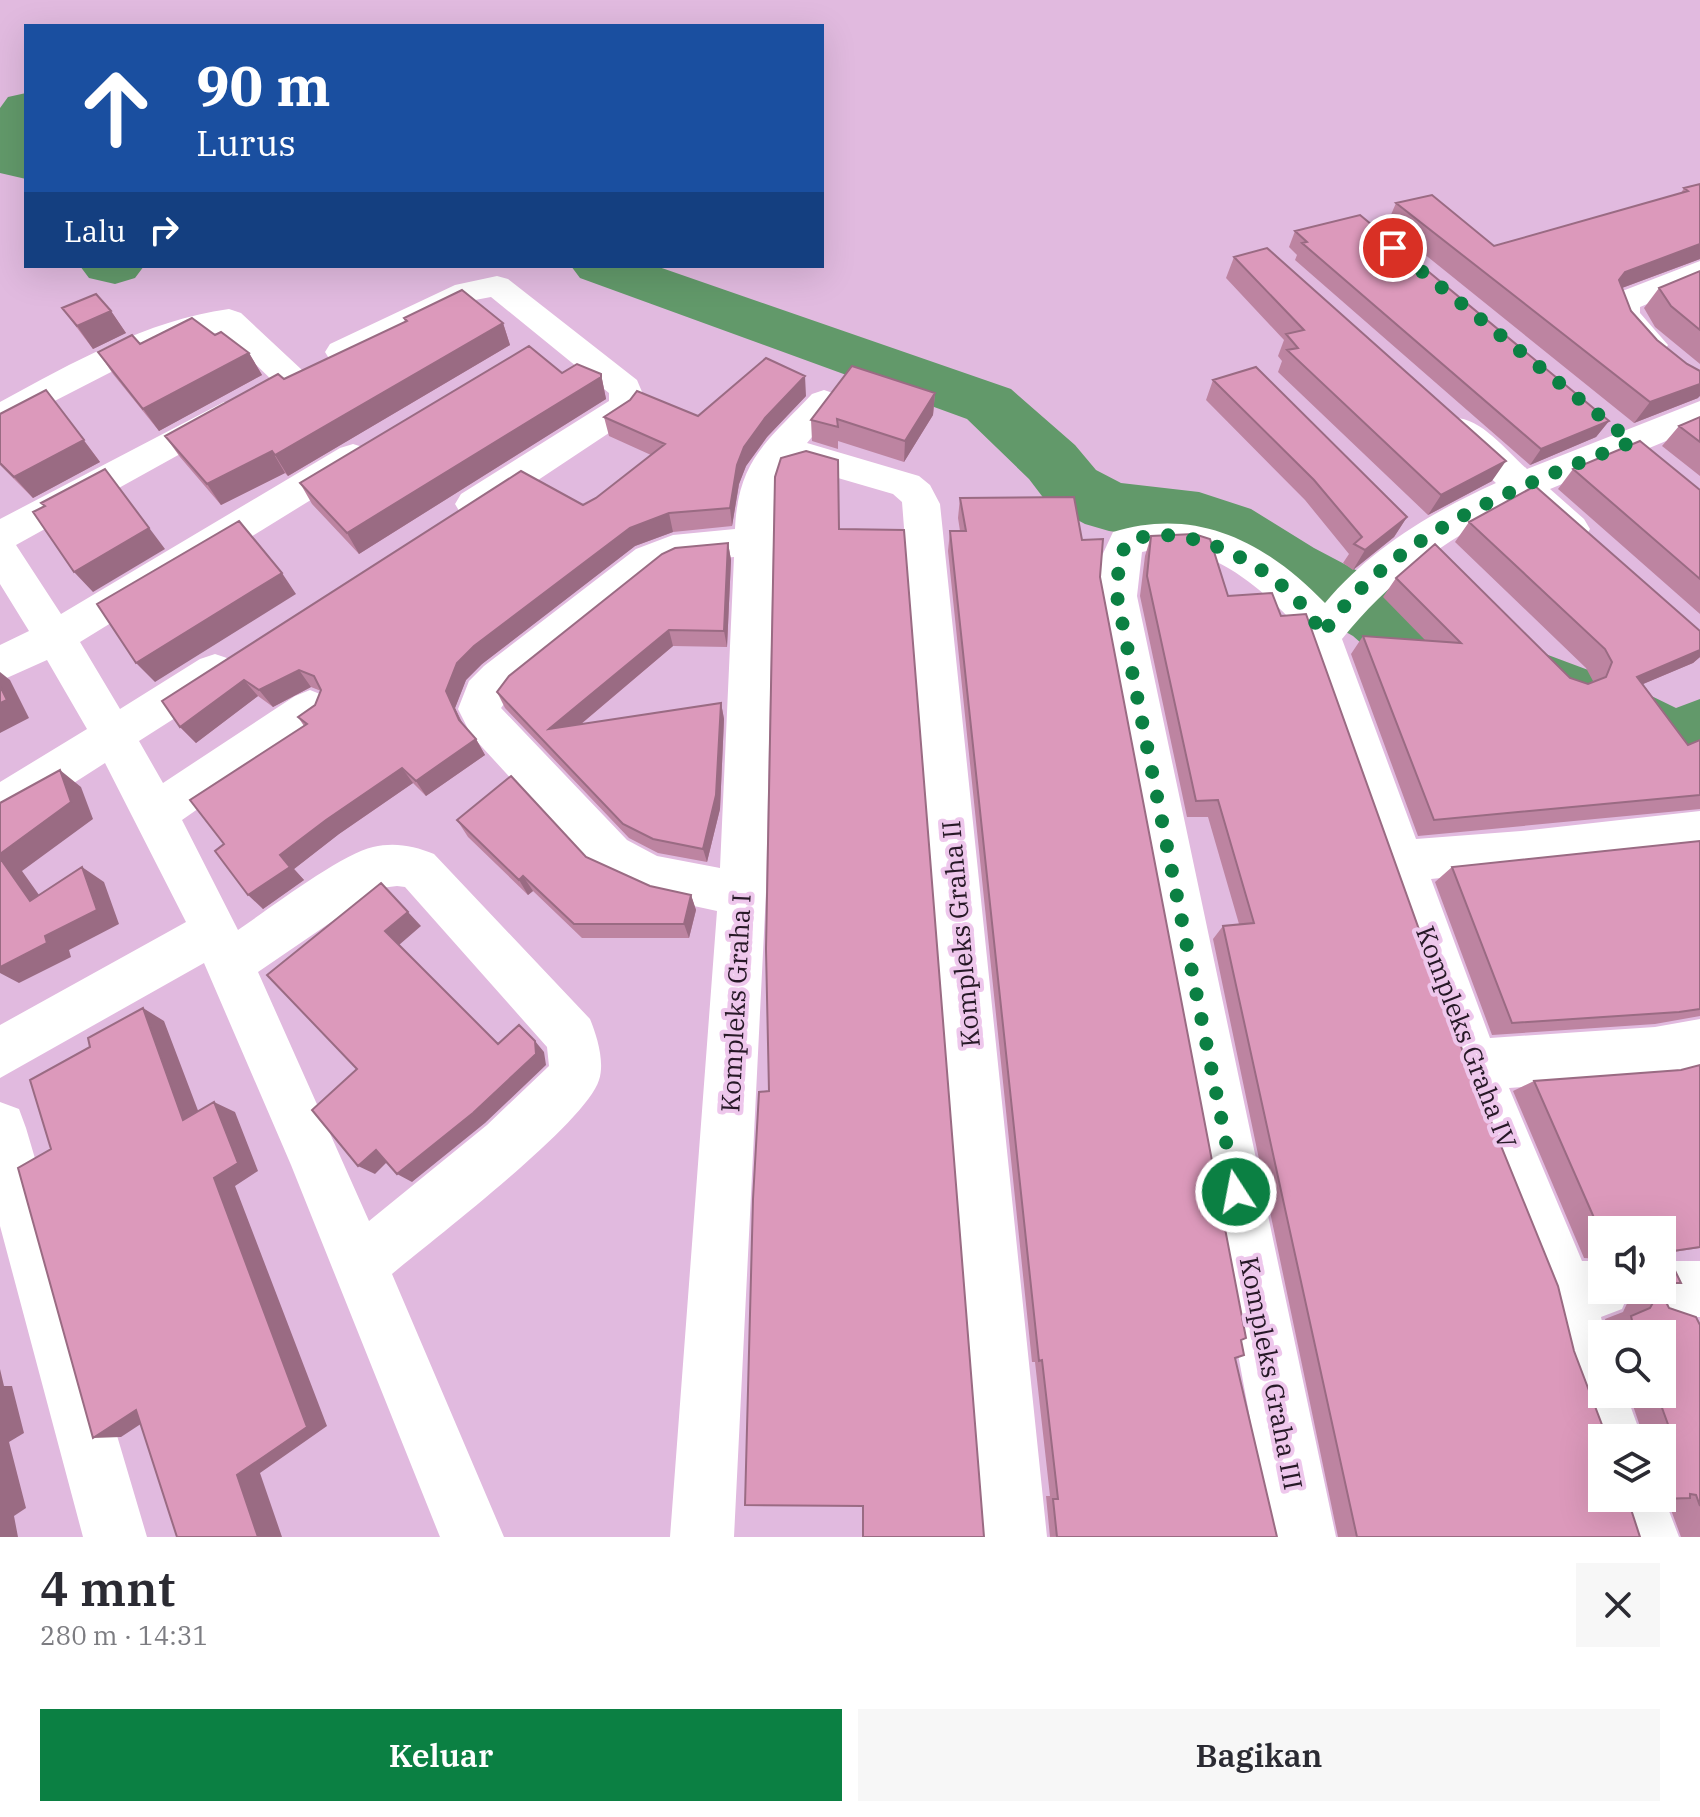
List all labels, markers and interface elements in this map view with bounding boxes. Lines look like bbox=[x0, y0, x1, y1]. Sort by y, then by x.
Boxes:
text: 90 m bbox=[196, 49, 331, 121]
icon: ahead bbox=[64, 56, 168, 160]
text: Lurus bbox=[196, 119, 296, 166]
icon: right bbox=[142, 208, 186, 252]
text: Lalu bbox=[64, 211, 126, 250]
pin bbox=[1359, 214, 1427, 282]
icon: arrive bbox=[1371, 226, 1415, 270]
street label: Kompleks Graha II bbox=[933, 819, 987, 1049]
street label: Kompleks Graha I bbox=[712, 893, 758, 1113]
street label: Kompleks Graha IV bbox=[1409, 921, 1525, 1153]
position arrow bbox=[1194, 1150, 1278, 1234]
map controls bbox=[1588, 1216, 1676, 1512]
button: sound bbox=[1588, 1216, 1676, 1304]
street label: Kompleks Graha III bbox=[1233, 1254, 1311, 1492]
button: search bbox=[1588, 1320, 1676, 1408]
button: layers bbox=[1588, 1424, 1676, 1512]
text: 4 mnt bbox=[40, 1557, 175, 1619]
button: close bbox=[1576, 1563, 1660, 1647]
text: 280 m · 14:31 bbox=[40, 1618, 208, 1652]
button: Keluar bbox=[40, 1709, 842, 1801]
button: Bagikan bbox=[858, 1709, 1660, 1801]

